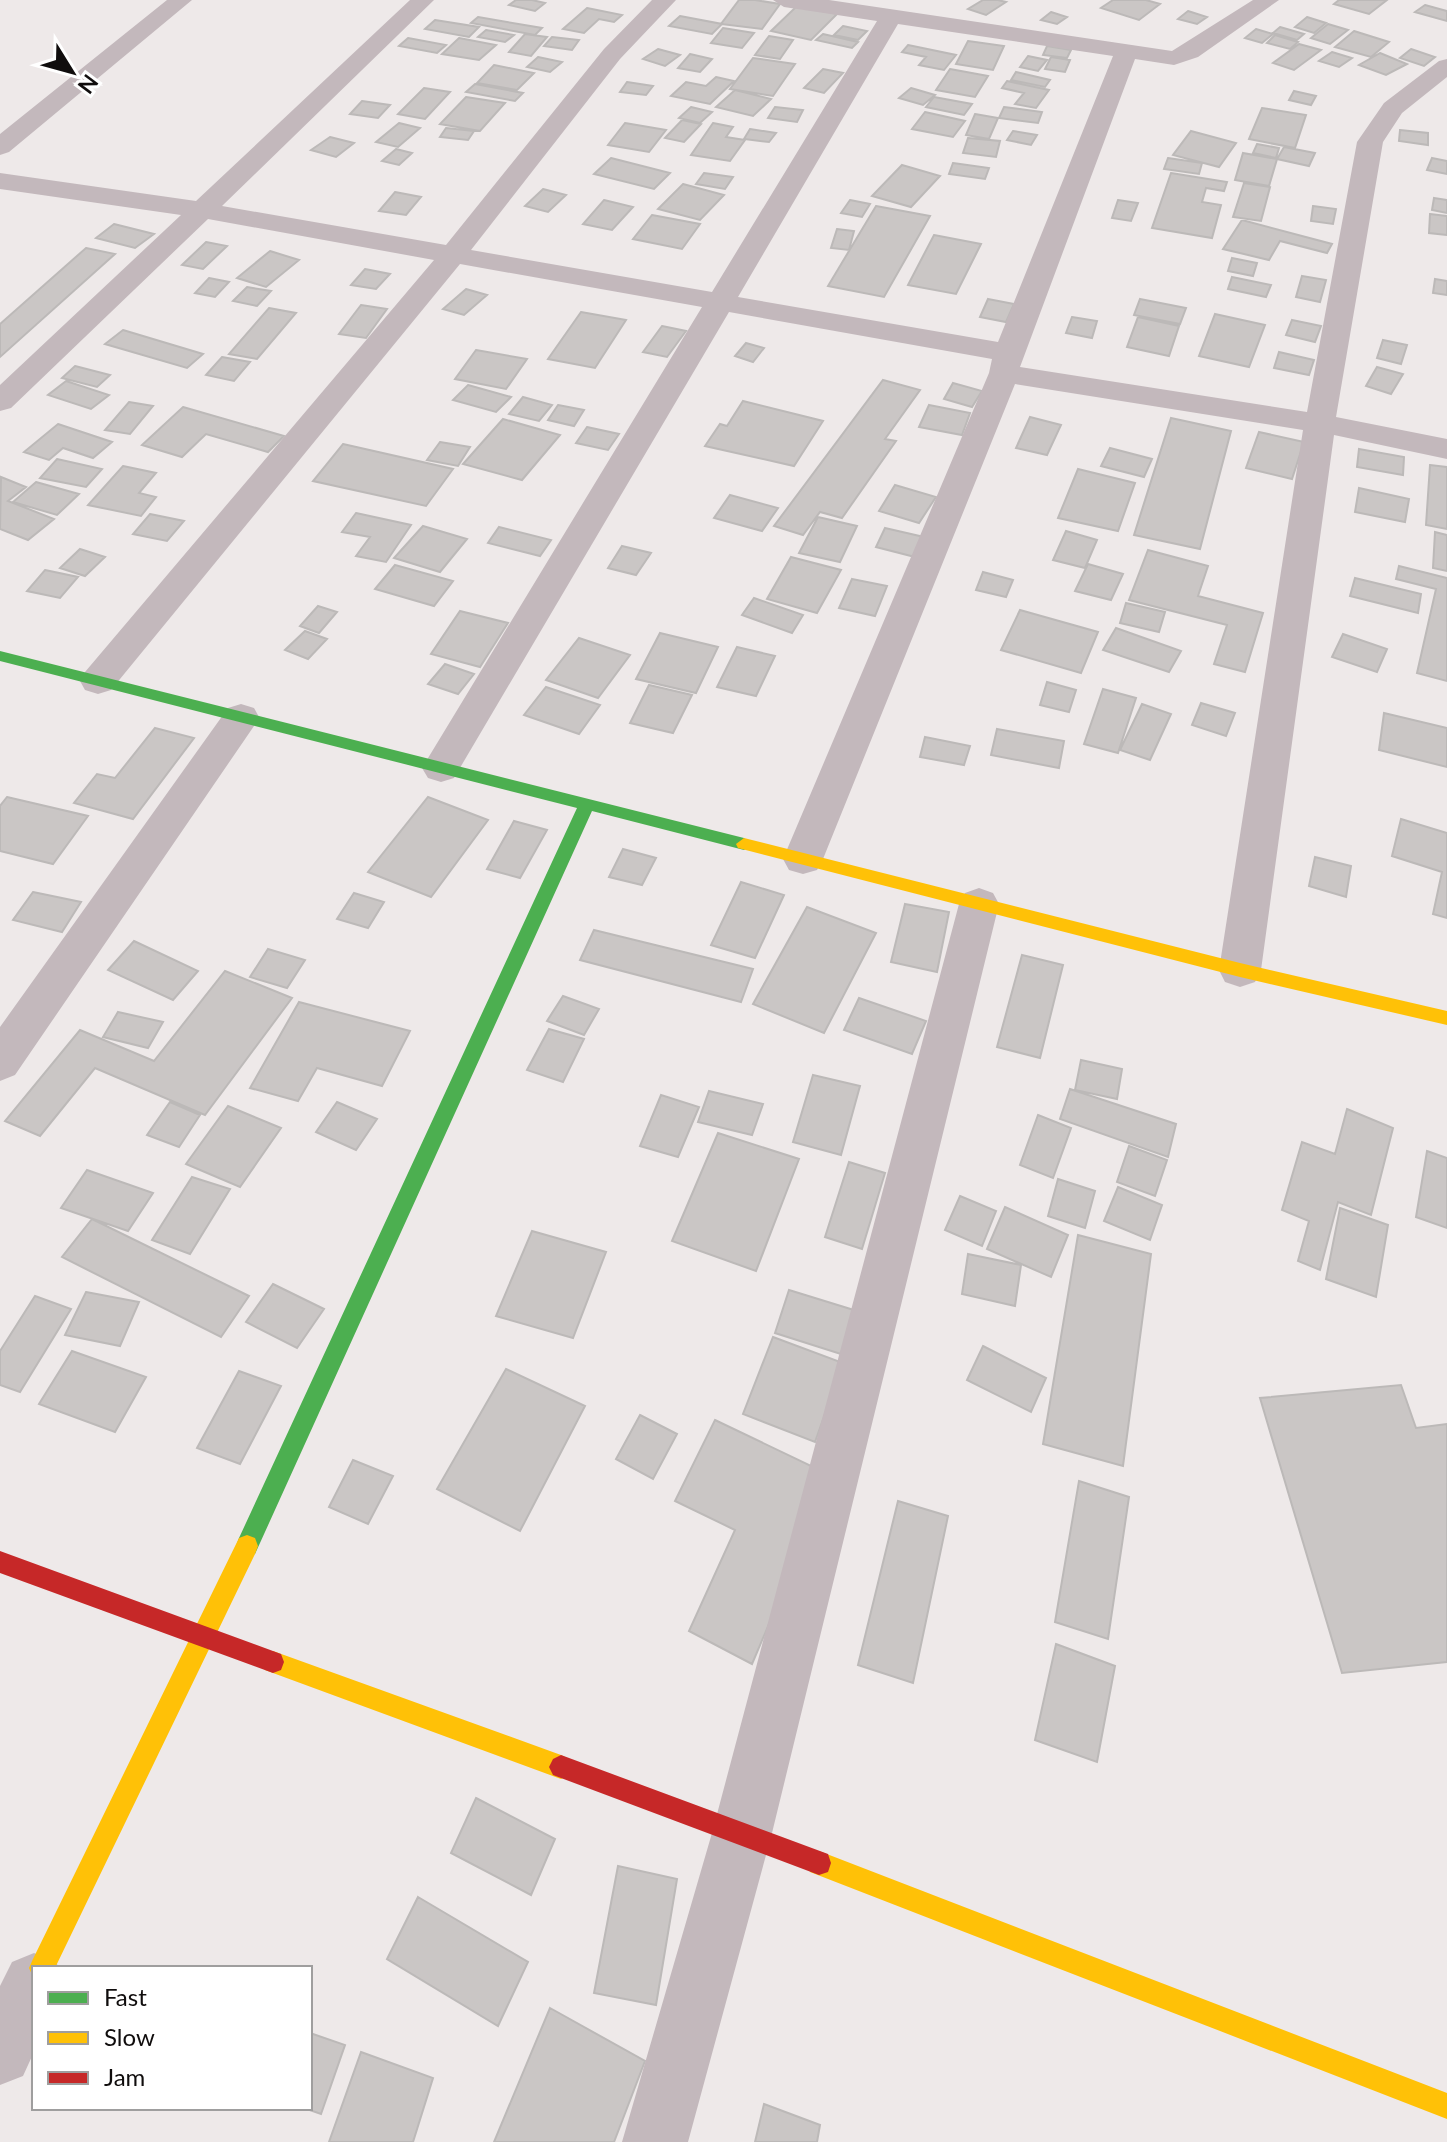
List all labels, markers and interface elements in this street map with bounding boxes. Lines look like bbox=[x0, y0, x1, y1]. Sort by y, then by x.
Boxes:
north arrow bbox=[32, 32, 112, 112]
text: N bbox=[72, 69, 104, 99]
legend bbox=[32, 1966, 312, 2110]
text: Fast bbox=[104, 1982, 147, 2011]
text: Slow bbox=[104, 2022, 155, 2051]
text: Jam bbox=[104, 2062, 145, 2091]

